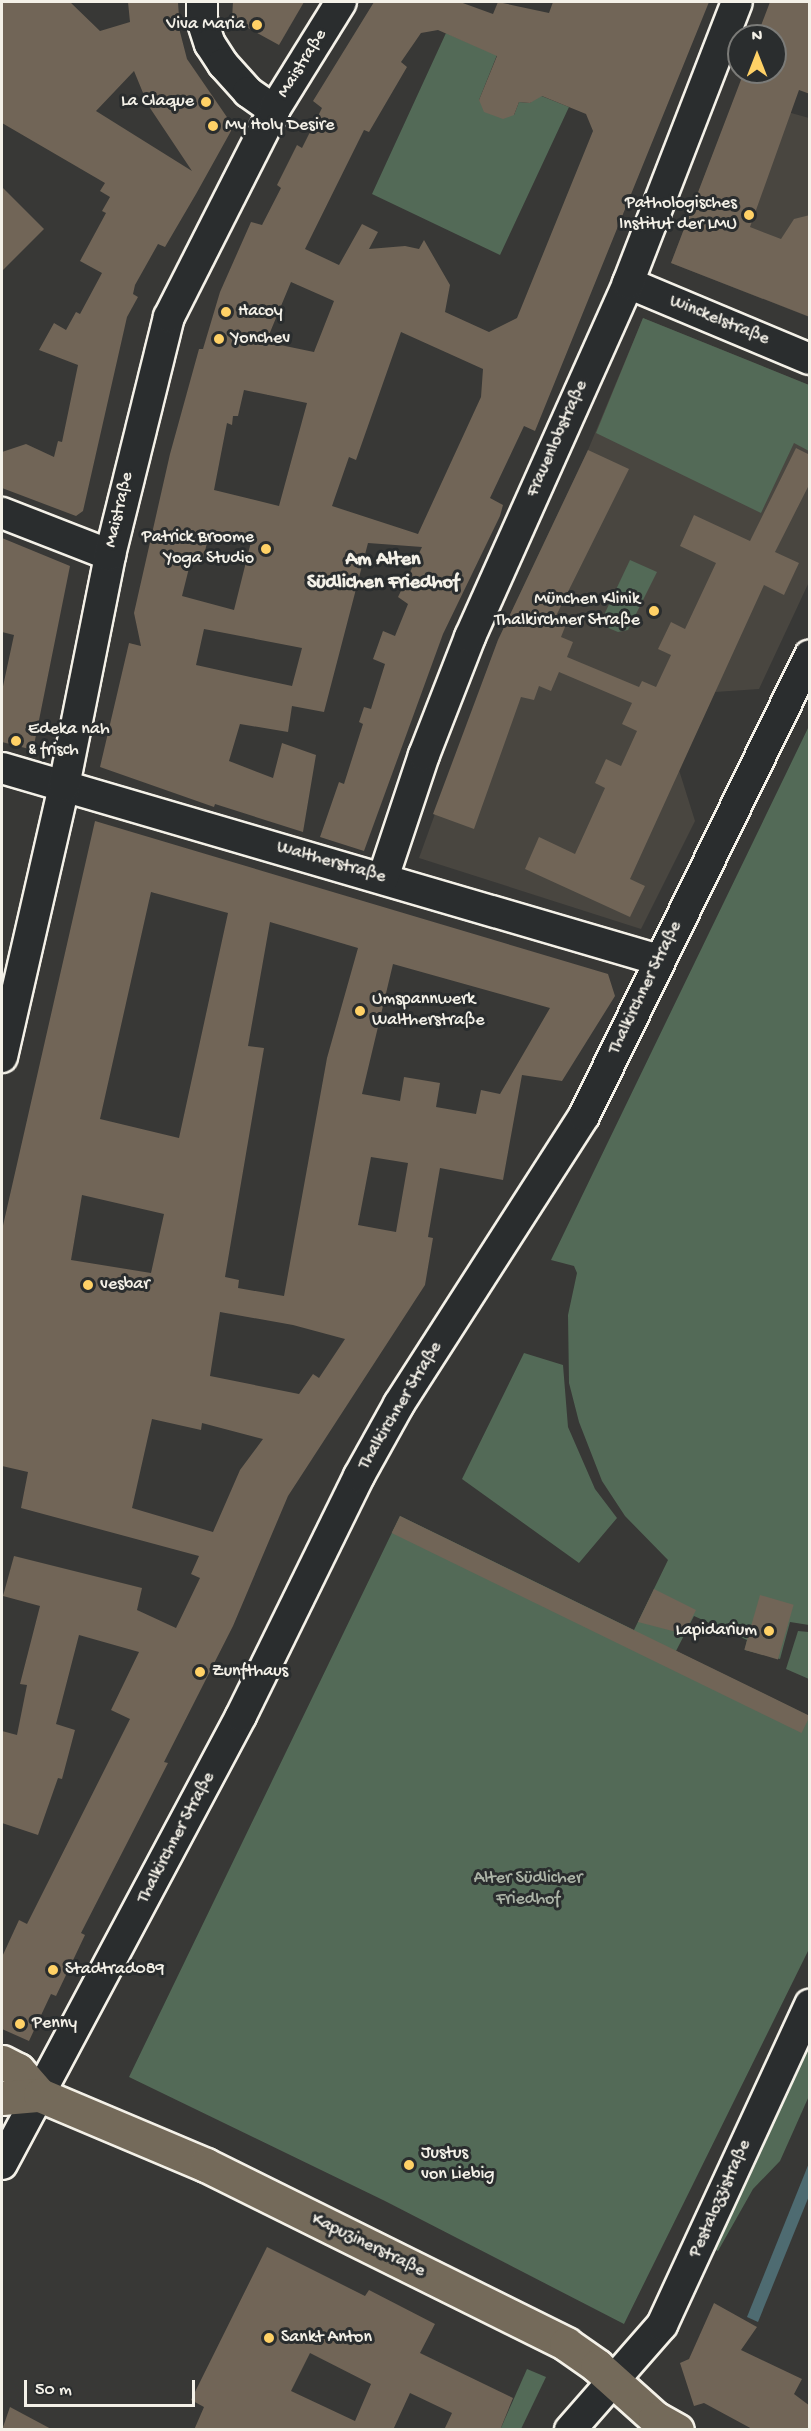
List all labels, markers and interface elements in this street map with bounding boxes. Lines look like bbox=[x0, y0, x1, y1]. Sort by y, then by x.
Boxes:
place label: Viva Maria bbox=[166, 14, 245, 36]
marker: Viva Maria bbox=[250, 18, 264, 32]
north arrow bbox=[727, 24, 787, 84]
street label: Maistraße bbox=[273, 26, 333, 102]
text: N bbox=[752, 28, 762, 47]
place label: La Claque bbox=[121, 91, 194, 113]
marker: La Claque bbox=[199, 95, 213, 109]
place label: My Holy Desire bbox=[225, 115, 335, 137]
marker: My Holy Desire bbox=[206, 119, 220, 133]
place label: Pathologisches Institut der LMU bbox=[619, 194, 737, 236]
marker: Pathologisches Institut der LMU bbox=[742, 208, 756, 222]
street label: Winckelstraße bbox=[666, 291, 772, 351]
place label: Hacoy bbox=[238, 301, 283, 323]
marker: Hacoy bbox=[219, 305, 233, 319]
place label: Yonchev bbox=[231, 328, 290, 350]
marker: Yonchev bbox=[212, 332, 226, 346]
street label: Frauenlobstraße bbox=[523, 377, 593, 501]
street label: Maistraße bbox=[101, 470, 139, 550]
place label: Patrick Broome Yoga Studio bbox=[142, 528, 254, 570]
marker: Patrick Broome Yoga Studio bbox=[259, 542, 273, 556]
district label: Am Alten Südlichen Friedhof bbox=[307, 548, 459, 595]
place label: München Klinik Thalkirchner Straße bbox=[495, 590, 640, 632]
marker: München Klinik Thalkirchner Straße bbox=[645, 602, 663, 620]
place label: Edeka nah & frisch bbox=[28, 720, 110, 762]
marker: Edeka nah & frisch bbox=[9, 734, 23, 748]
street label: Waltherstraße bbox=[274, 837, 388, 889]
street label: Thalkirchner Straße bbox=[604, 918, 688, 1058]
place label: Umspannwerk Waltherstraße bbox=[372, 990, 485, 1032]
marker: Umspannwerk Waltherstraße bbox=[353, 1004, 367, 1018]
place label: vesbar bbox=[100, 1274, 150, 1296]
marker: vesbar bbox=[81, 1278, 95, 1292]
street label: Thalkirchner Straße bbox=[354, 1338, 448, 1474]
place label: Lapidarium bbox=[676, 1620, 757, 1642]
marker: Lapidarium bbox=[762, 1624, 776, 1638]
place label: Zunfthaus bbox=[212, 1661, 288, 1683]
marker: Zunfthaus bbox=[193, 1665, 207, 1679]
street label: Thalkirchner Straße bbox=[133, 1769, 221, 1907]
park label: Alter Südlicher Friedhof bbox=[474, 1869, 582, 1912]
place label: Stadtrad089 bbox=[65, 1959, 165, 1981]
marker: Stadtrad089 bbox=[46, 1963, 60, 1977]
place label: Penny bbox=[32, 2013, 77, 2035]
marker: Penny bbox=[13, 2017, 27, 2031]
street label: Pestalozzistraße bbox=[685, 2137, 757, 2261]
place label: Justus von Liebig bbox=[421, 2144, 495, 2186]
marker: Justus von Liebig bbox=[402, 2158, 416, 2172]
street label: Kapuzinerstraße bbox=[308, 2209, 428, 2283]
place label: Sankt Anton bbox=[281, 2327, 372, 2349]
marker: Sankt Anton bbox=[262, 2331, 276, 2345]
scale bar bbox=[27, 2368, 198, 2406]
text: 50 m bbox=[35, 2380, 72, 2401]

